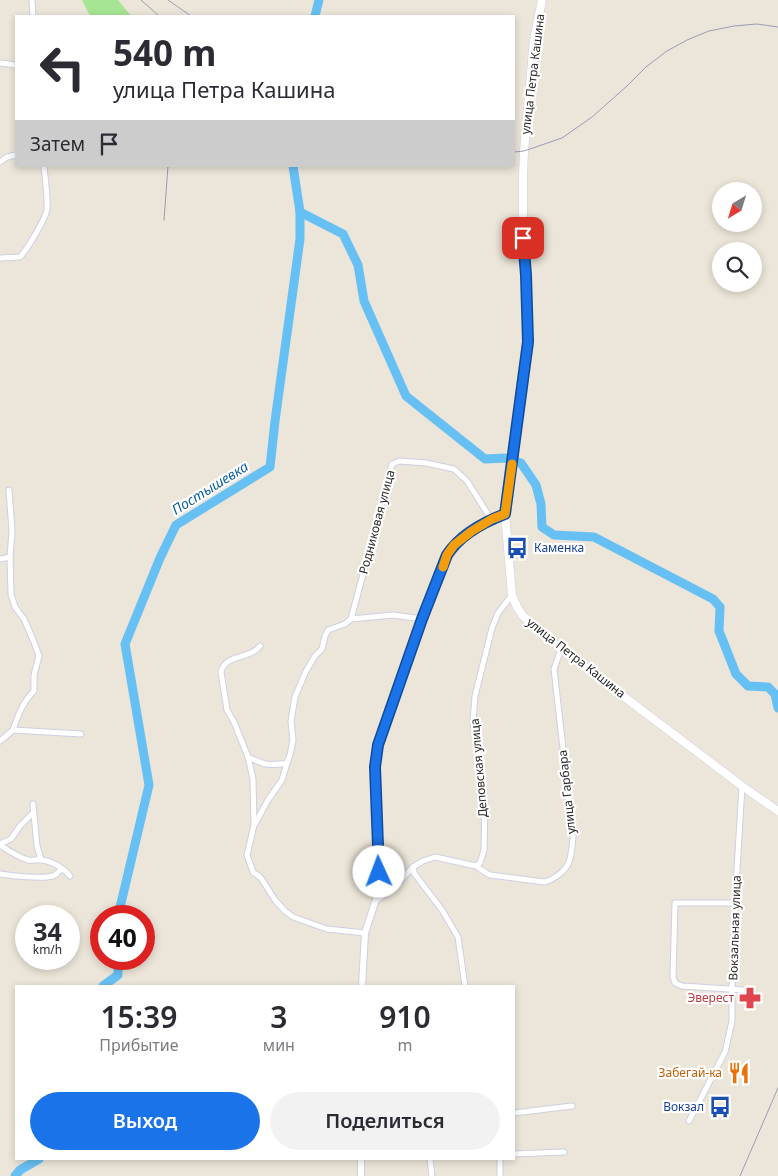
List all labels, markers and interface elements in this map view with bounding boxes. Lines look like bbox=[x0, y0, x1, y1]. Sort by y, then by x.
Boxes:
street label: улица Петра Кашина bbox=[517, 13, 548, 135]
text: 540 m bbox=[113, 29, 216, 76]
icon: left bbox=[30, 35, 95, 100]
text: улица Петра Кашина bbox=[113, 74, 336, 104]
icon: arrive bbox=[95, 130, 123, 158]
text: Затем bbox=[30, 131, 85, 157]
north arrow bbox=[712, 182, 762, 232]
map controls bbox=[712, 182, 762, 292]
pin bbox=[502, 217, 544, 259]
icon: arrive bbox=[509, 224, 537, 252]
button: search bbox=[712, 242, 762, 292]
water label: Постышевка bbox=[168, 456, 252, 519]
street label: Родниковая улица bbox=[354, 468, 399, 576]
bus stop icon: Каменка bbox=[504, 535, 530, 561]
place label: Каменка bbox=[534, 539, 584, 556]
street label: улица Петра Кашина bbox=[523, 614, 629, 702]
street label: Деповская улица bbox=[466, 718, 491, 818]
street label: улица Гарбара bbox=[554, 749, 579, 835]
position arrow bbox=[352, 845, 404, 897]
street label: Вокзальная улица bbox=[724, 875, 745, 981]
speed limit sign: 40 bbox=[90, 905, 155, 970]
text: 34 bbox=[33, 914, 62, 948]
text: km/h bbox=[33, 941, 62, 958]
pharmacy icon: Эверест bbox=[737, 985, 763, 1011]
place label: Эверест bbox=[687, 989, 734, 1006]
text: 15:39 bbox=[100, 996, 177, 1037]
text: 3 bbox=[270, 996, 287, 1037]
text: 910 bbox=[379, 996, 431, 1037]
text: Прибытие bbox=[99, 1034, 179, 1056]
text: мин bbox=[263, 1034, 295, 1056]
text: m bbox=[397, 1034, 412, 1056]
restaurant icon: Забегай-ка bbox=[726, 1060, 752, 1086]
place label: Забегай-ка bbox=[659, 1064, 722, 1081]
button: Выход bbox=[30, 1092, 260, 1150]
button: Поделиться bbox=[270, 1092, 500, 1150]
bus stop icon: Вокзал bbox=[707, 1094, 733, 1120]
place label: Вокзал bbox=[663, 1098, 704, 1115]

